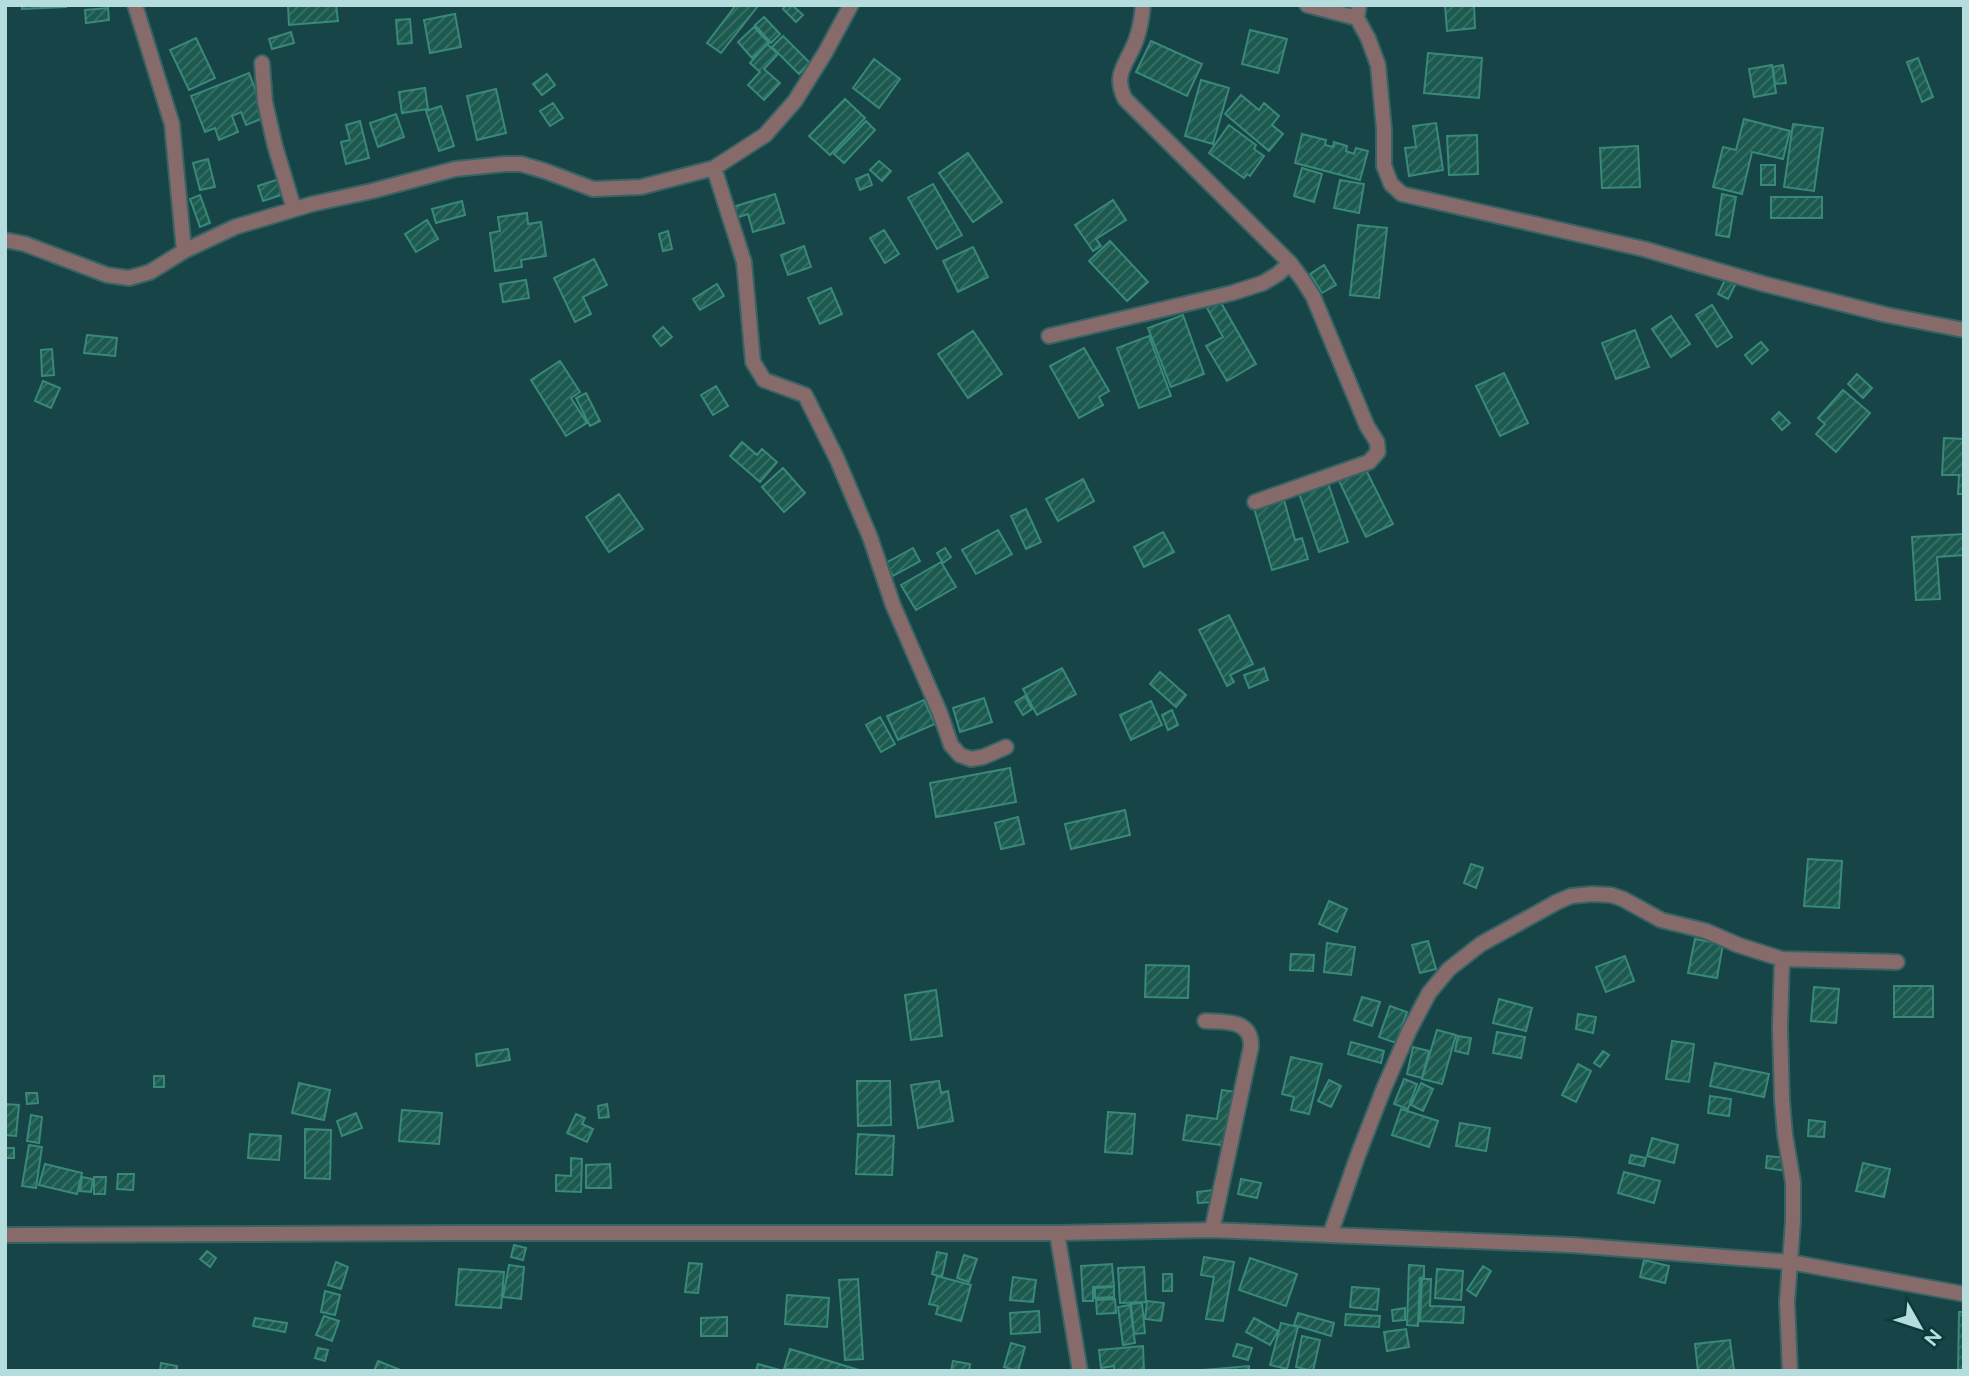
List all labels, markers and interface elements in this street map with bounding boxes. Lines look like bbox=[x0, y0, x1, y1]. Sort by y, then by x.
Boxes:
north arrow bbox=[1885, 1292, 1955, 1362]
text: N bbox=[1920, 1325, 1946, 1350]

